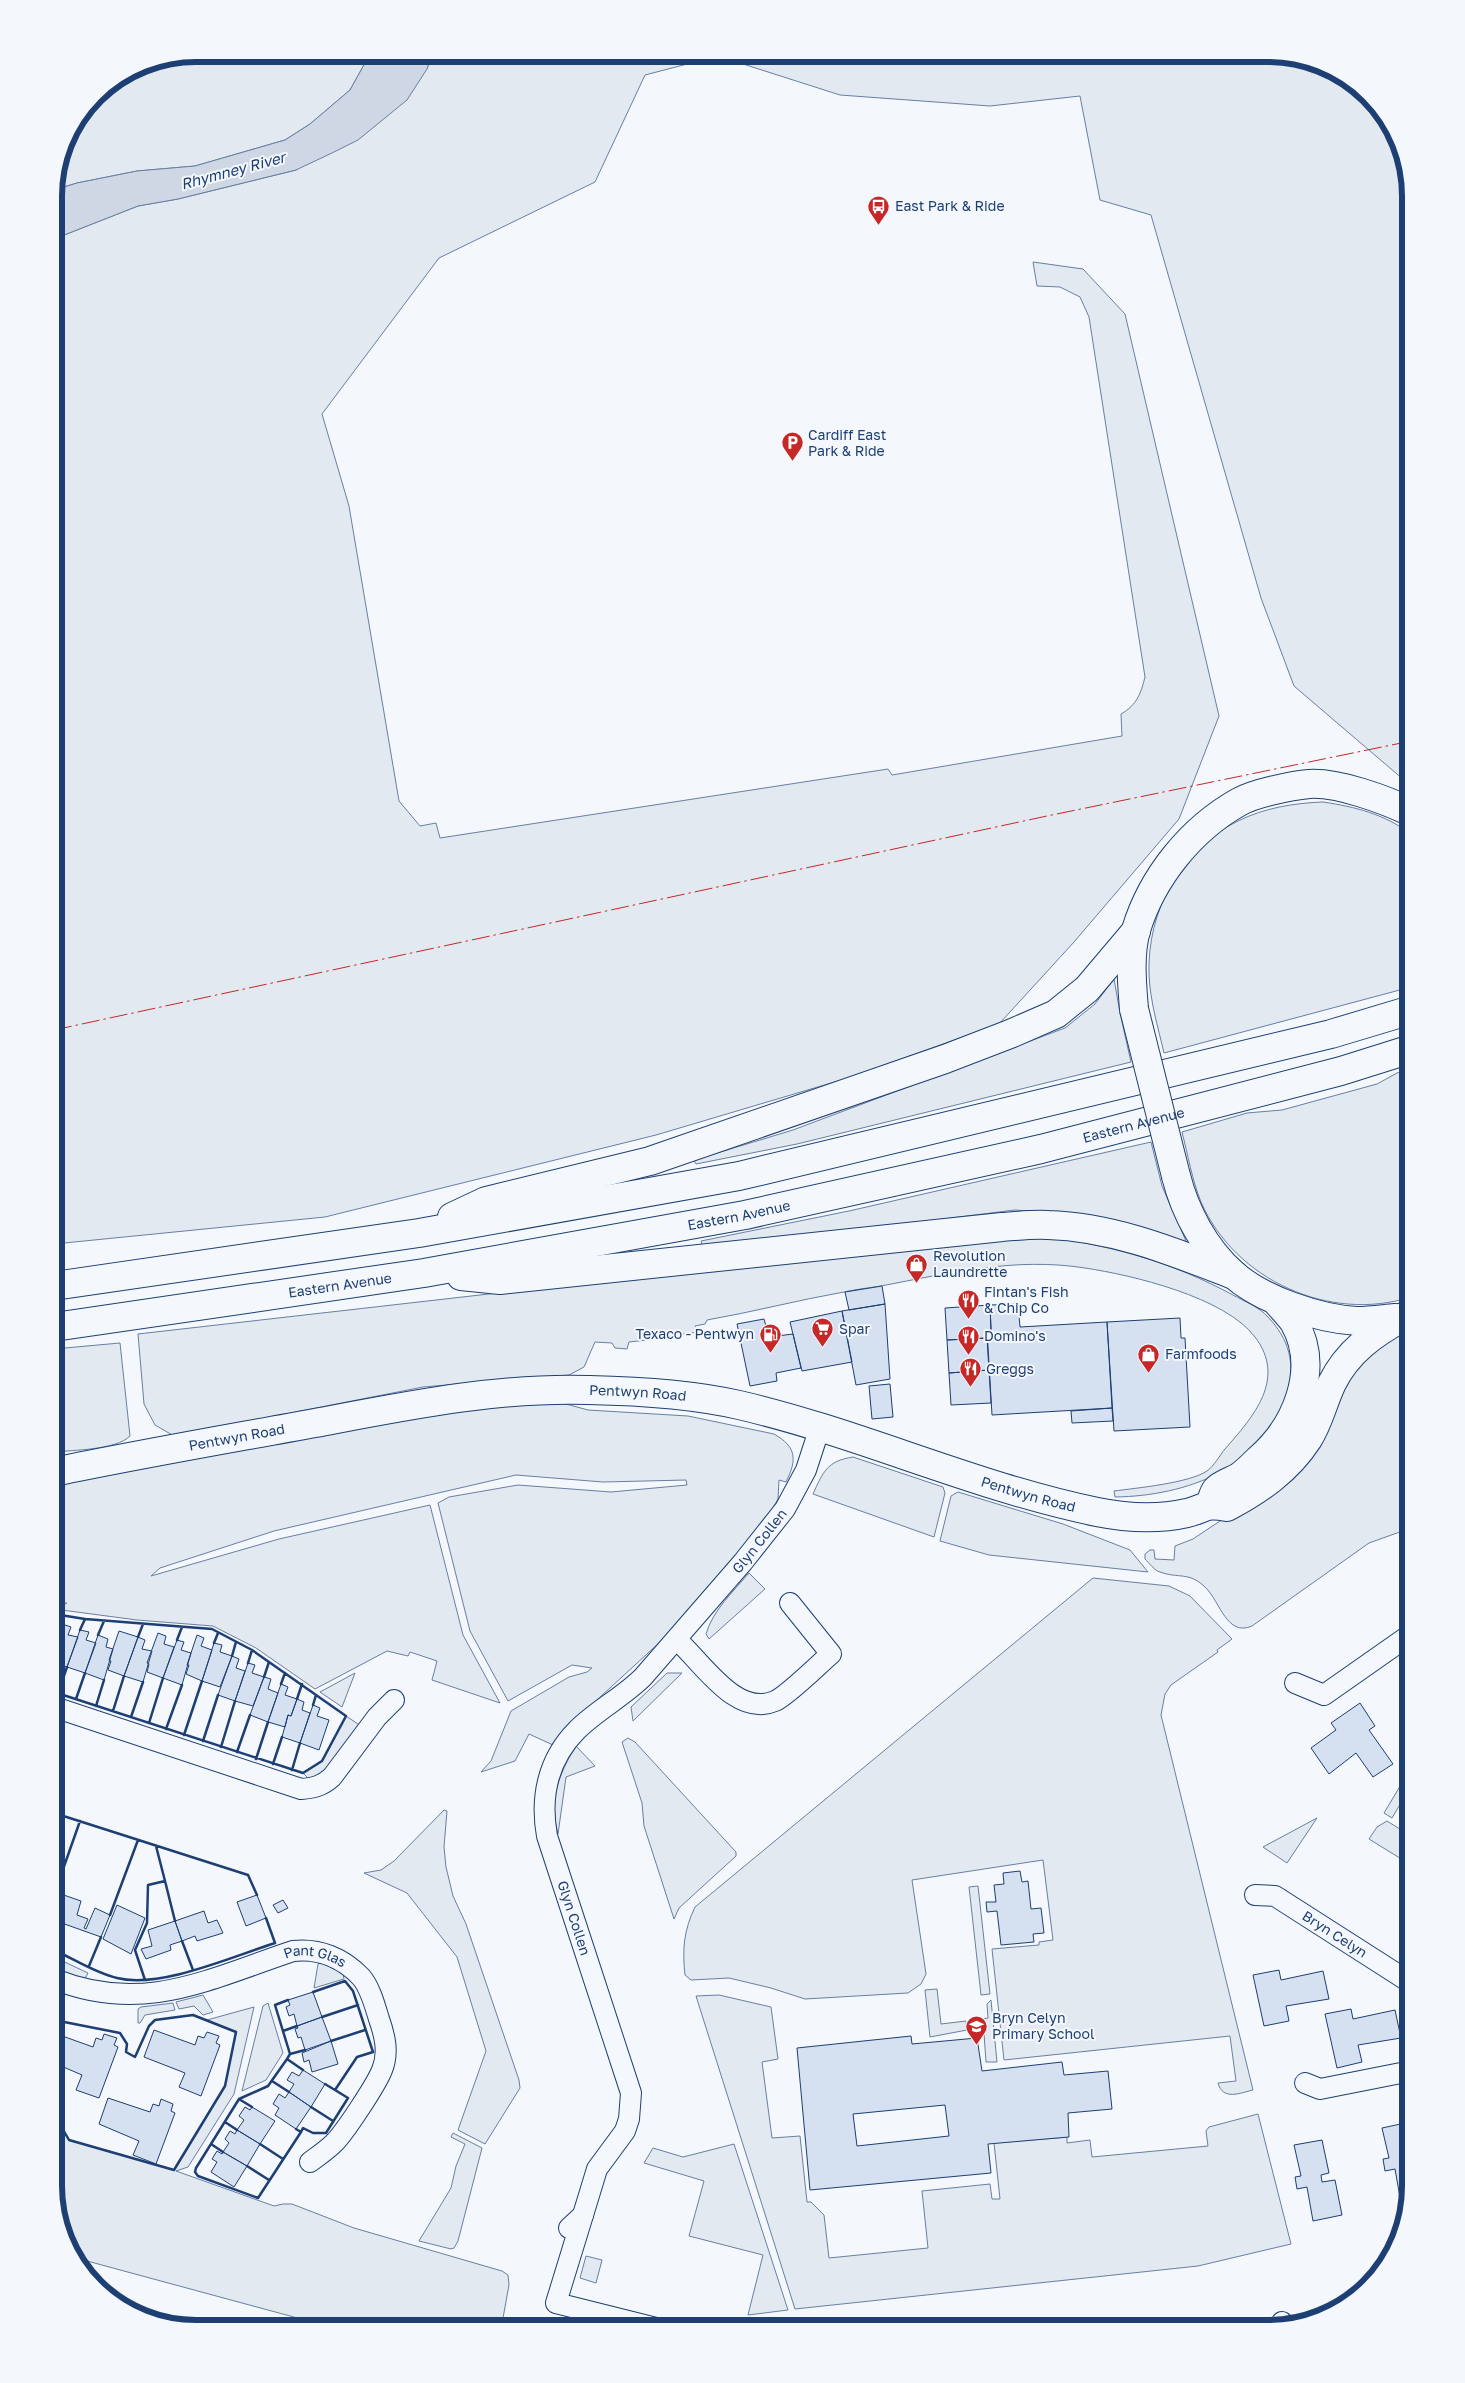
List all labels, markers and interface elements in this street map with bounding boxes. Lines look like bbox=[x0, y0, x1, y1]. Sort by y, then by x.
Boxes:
water label: Rhymney River bbox=[179, 147, 289, 194]
bus stop icon: East Park & Ride bbox=[867, 194, 891, 225]
place label: East Park & Ride bbox=[895, 197, 1005, 214]
place label: Cardiff East Park & Ride bbox=[808, 426, 886, 459]
parking icon: Cardiff East Park & Ride bbox=[780, 431, 804, 462]
street label: Eastern Avenue bbox=[1081, 1103, 1186, 1146]
street label: Eastern Avenue bbox=[686, 1196, 792, 1233]
place label: Revolution Laundrette bbox=[933, 1247, 1007, 1280]
shop icon: Revolution Laundrette bbox=[905, 1252, 929, 1283]
street label: Eastern Avenue bbox=[287, 1269, 393, 1301]
place label: Fintan's Fish & Chip Co bbox=[984, 1283, 1069, 1316]
restaurant icon: Fintan's Fish & Chip Co bbox=[956, 1288, 980, 1319]
supermarket icon: Spar bbox=[811, 1317, 835, 1348]
place label: Spar bbox=[839, 1320, 870, 1337]
fuel station icon: Texaco - Pentwyn bbox=[758, 1322, 782, 1353]
restaurant icon: Domino's bbox=[956, 1324, 980, 1355]
place label: Texaco - Pentwyn bbox=[635, 1325, 754, 1342]
place label: Domino's bbox=[984, 1327, 1046, 1344]
shop icon: Farmfoods bbox=[1137, 1342, 1161, 1373]
place label: Farmfoods bbox=[1165, 1345, 1237, 1362]
restaurant icon: Greggs bbox=[958, 1357, 982, 1388]
place label: Greggs bbox=[986, 1360, 1034, 1377]
street label: Pentwyn Road bbox=[589, 1381, 687, 1404]
street label: Pentwyn Road bbox=[187, 1420, 286, 1454]
street label: Pentwyn Road bbox=[979, 1472, 1077, 1515]
street label: Glyn Collen bbox=[728, 1505, 790, 1576]
street label: Glyn Collen bbox=[554, 1878, 595, 1957]
street label: Bryn Celyn bbox=[1299, 1907, 1371, 1961]
street label: Pant Glas bbox=[281, 1941, 350, 1970]
place label: Bryn Celyn Primary School bbox=[992, 2009, 1094, 2042]
school or university icon: Bryn Celyn Primary School bbox=[964, 2014, 988, 2045]

